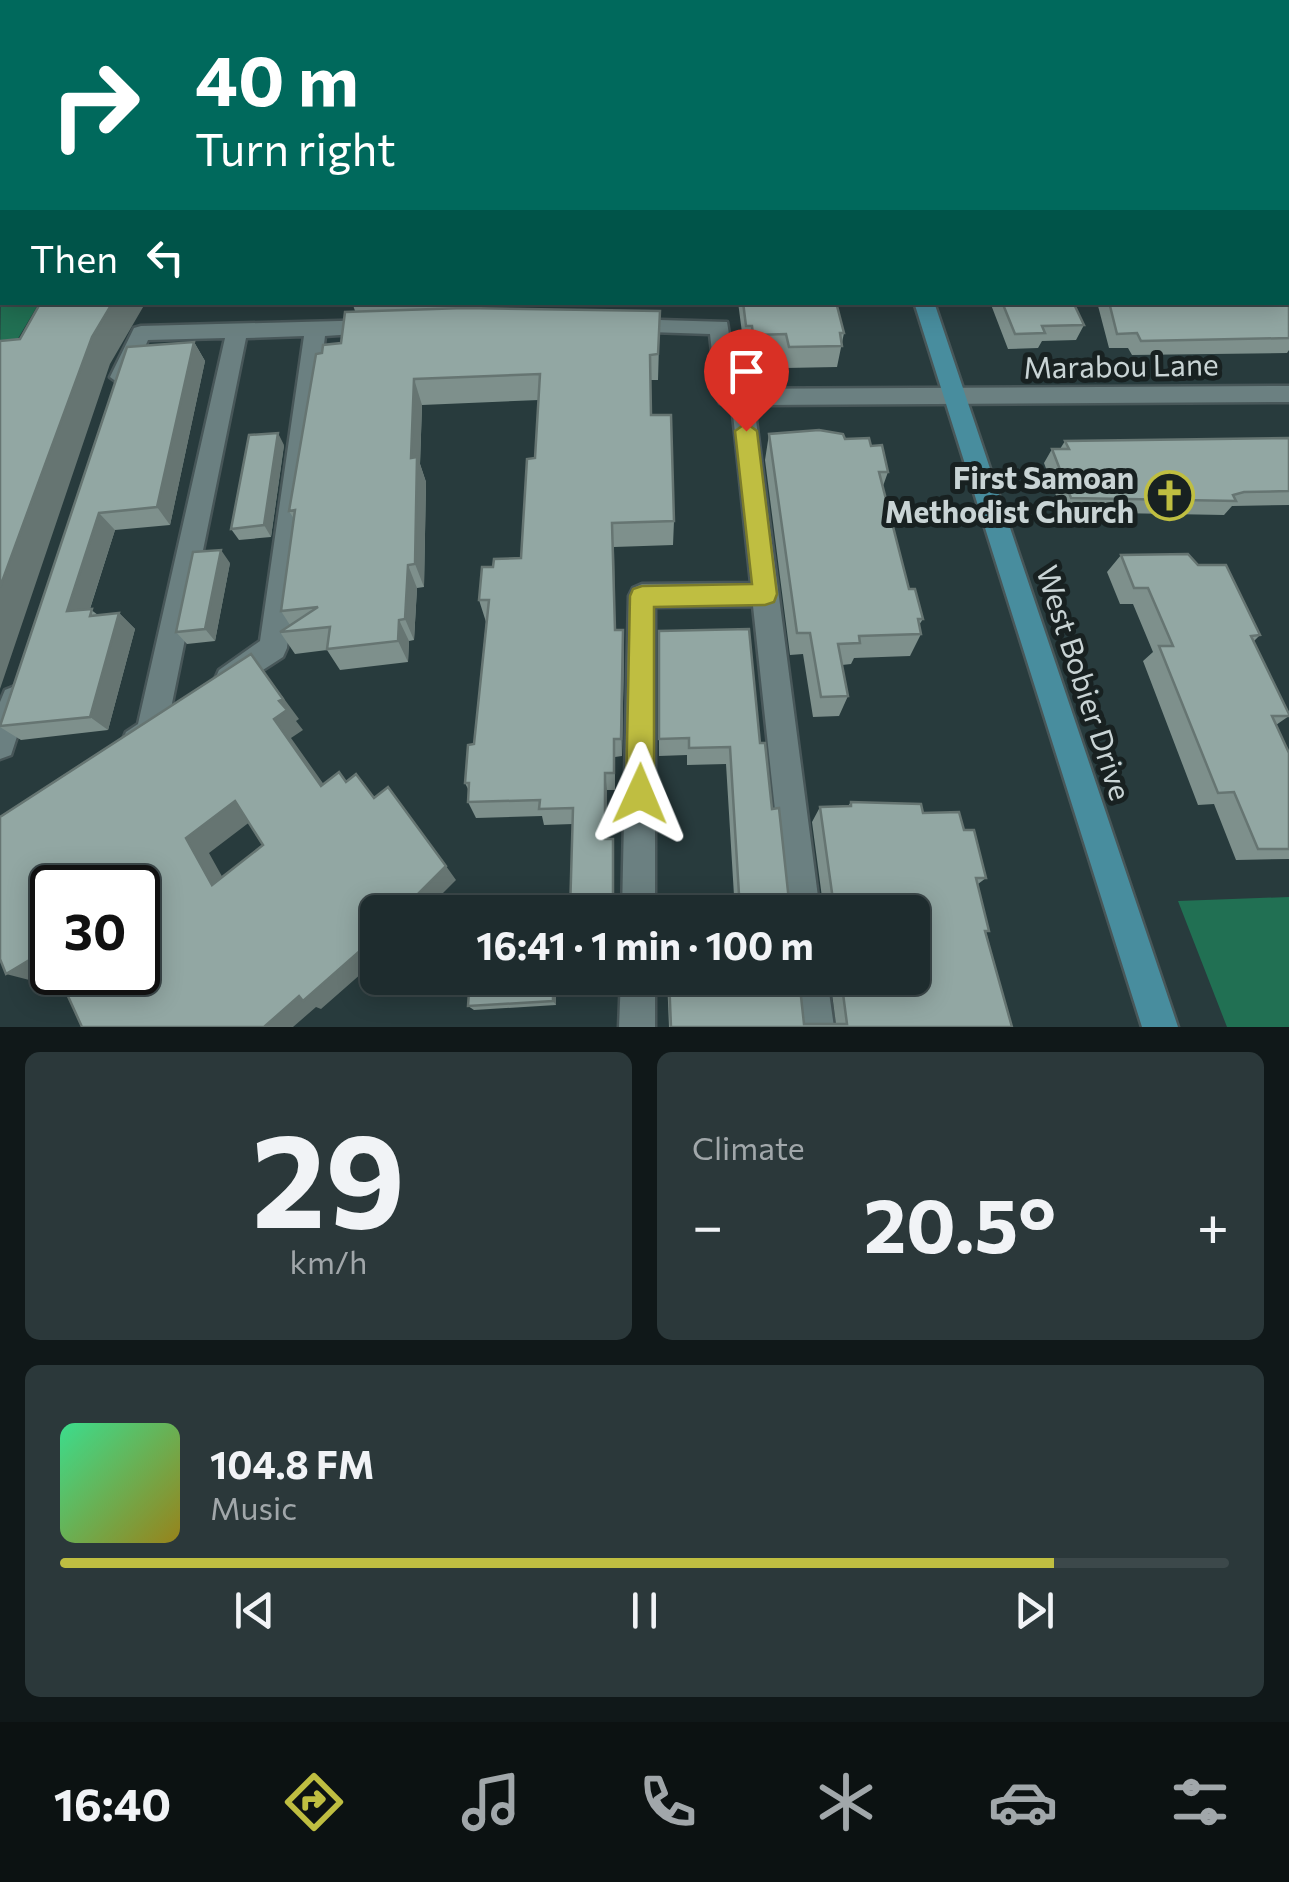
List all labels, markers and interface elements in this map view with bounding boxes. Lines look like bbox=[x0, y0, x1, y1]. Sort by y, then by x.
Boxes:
text: 40 m bbox=[195, 35, 359, 120]
icon: right bbox=[30, 40, 160, 170]
text: Turn right bbox=[195, 120, 396, 175]
icon: left bbox=[138, 230, 193, 285]
text: Then bbox=[30, 234, 118, 281]
pin bbox=[704, 329, 789, 432]
icon: arrive bbox=[719, 344, 774, 399]
street label: Marabou Lane bbox=[1023, 344, 1219, 385]
place label: First Samoan Methodist Church bbox=[885, 458, 1134, 529]
church icon: First Samoan Methodist Church bbox=[1143, 470, 1195, 522]
street label: West Bobier Drive bbox=[1030, 560, 1141, 804]
position arrow bbox=[588, 742, 692, 846]
speed limit sign: 30 bbox=[30, 865, 160, 995]
text: 16:41 · 1 min · 100 m bbox=[476, 921, 814, 968]
text: 29 bbox=[252, 1096, 405, 1255]
text: Climate bbox=[692, 1127, 805, 1167]
text: 20.5° bbox=[864, 1177, 1056, 1268]
text: − bbox=[692, 1190, 723, 1257]
text: + bbox=[1197, 1190, 1229, 1257]
text: km/h bbox=[290, 1241, 367, 1281]
text: 104.8 FM bbox=[210, 1440, 374, 1487]
text: Music bbox=[210, 1487, 297, 1527]
icon: previous bbox=[227, 1583, 282, 1638]
icon: pause bbox=[617, 1583, 672, 1638]
icon: next bbox=[1007, 1583, 1062, 1638]
icon: directions bbox=[279, 1767, 349, 1837]
icon: music bbox=[456, 1767, 526, 1837]
icon: phone bbox=[633, 1767, 703, 1837]
icon: climate bbox=[811, 1767, 881, 1837]
icon: car bbox=[988, 1767, 1058, 1837]
icon: filters bbox=[1165, 1767, 1235, 1837]
text: 16:40 bbox=[54, 1775, 171, 1830]

